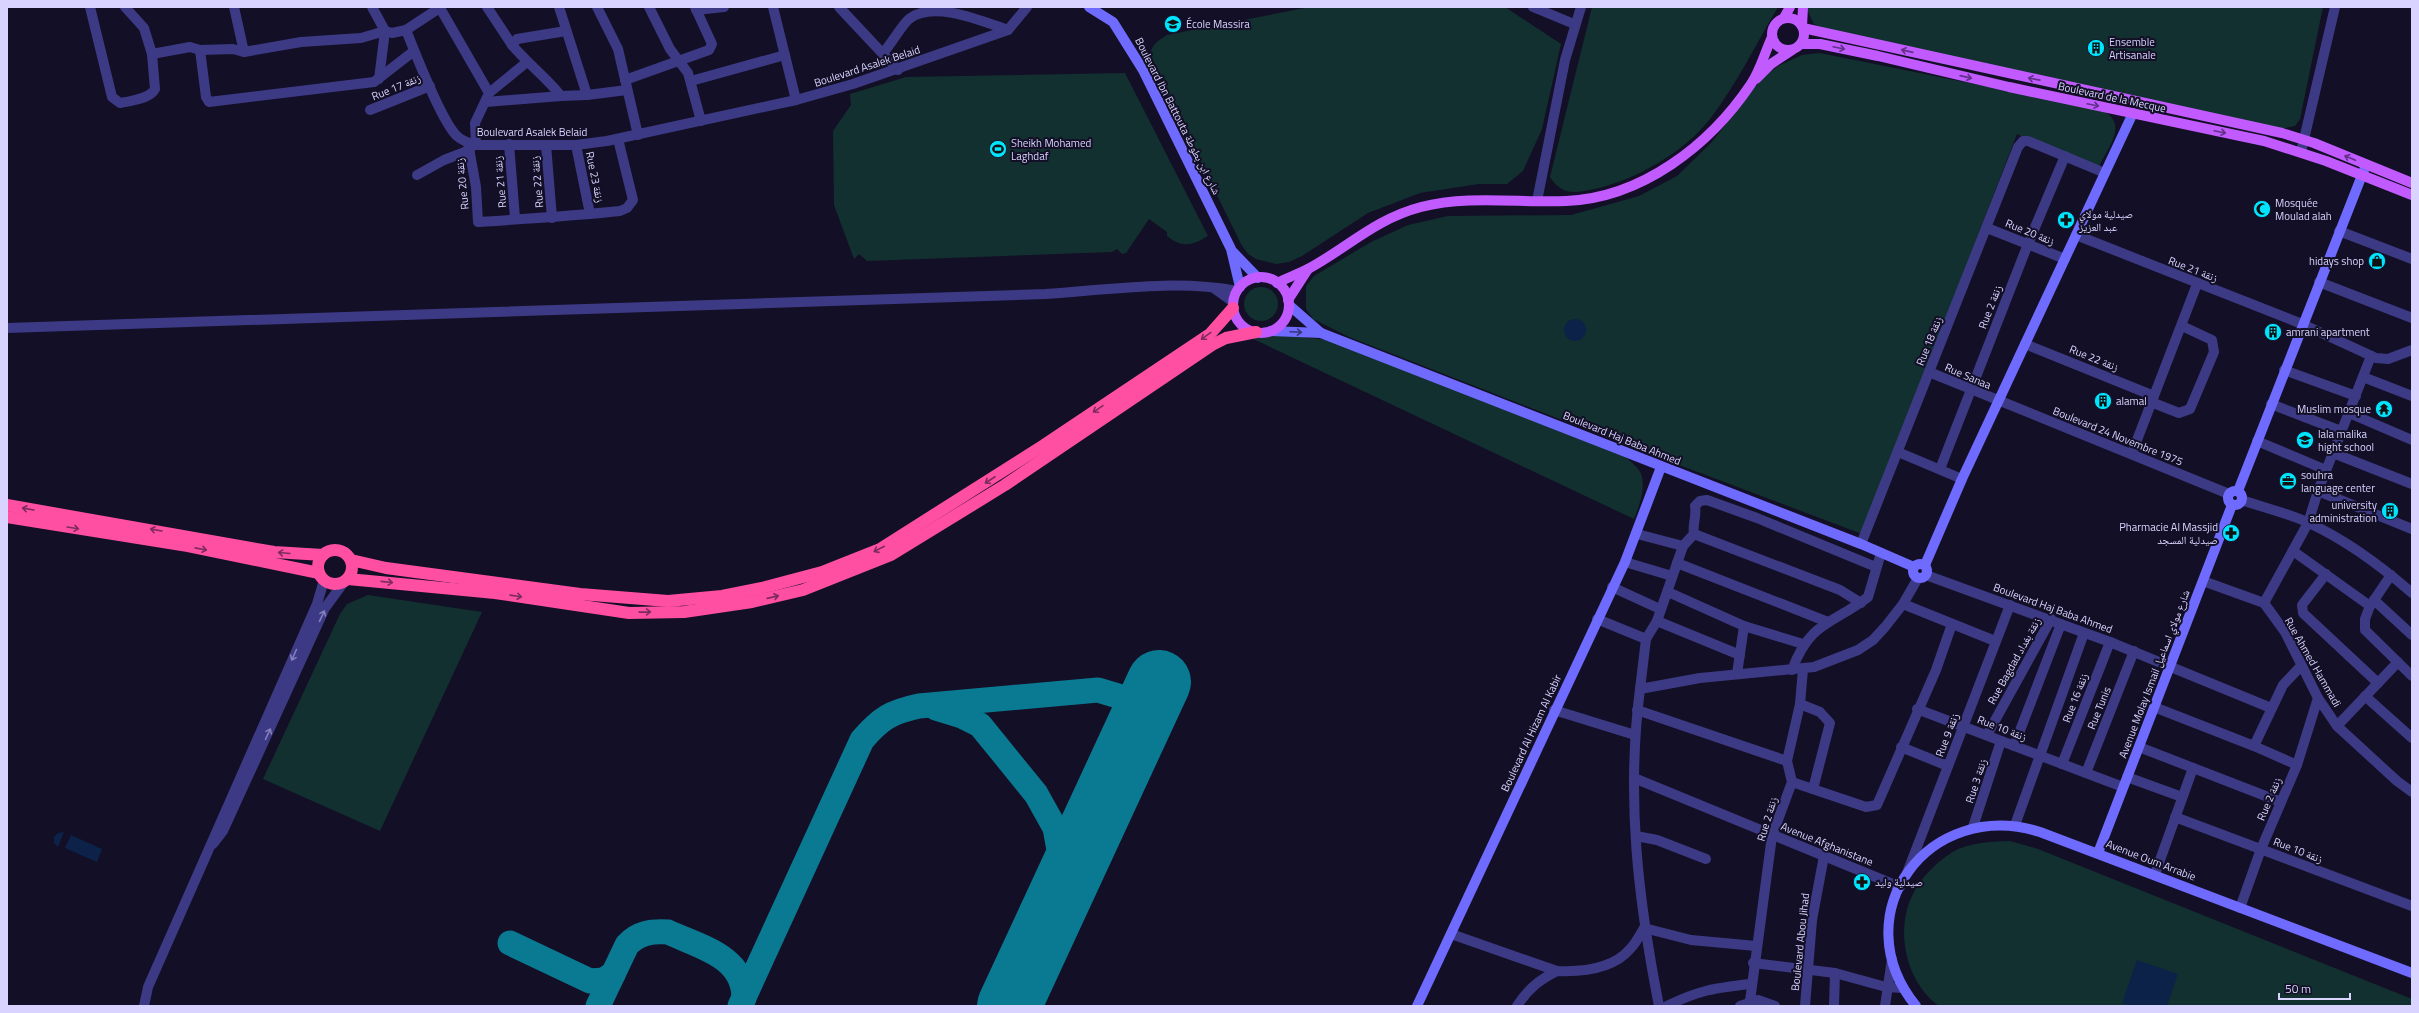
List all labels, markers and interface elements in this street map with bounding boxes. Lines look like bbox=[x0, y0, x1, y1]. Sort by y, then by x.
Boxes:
school or university icon: École Massira bbox=[1163, 14, 1183, 34]
place label: École Massira bbox=[1186, 16, 1250, 32]
place label: Ensemble Artisanale bbox=[2109, 34, 2156, 63]
street label: Boulevard Ibn Battouta شارع ابن بطوطة bbox=[1131, 35, 1225, 197]
building icon: Ensemble Artisanale bbox=[2086, 38, 2106, 58]
street label: Boulevard Asalek Belaid bbox=[812, 41, 922, 91]
one-way arrow bbox=[1832, 45, 1845, 53]
one-way arrow bbox=[1901, 47, 1914, 55]
street label: Rue 17 زنقة bbox=[369, 70, 423, 104]
one-way arrow bbox=[1959, 74, 1972, 81]
one-way arrow bbox=[2028, 75, 2041, 83]
street label: Boulevard de la Mecque bbox=[2057, 78, 2168, 116]
one-way arrow bbox=[2086, 101, 2099, 109]
street label: Boulevard Asalek Belaid bbox=[477, 124, 587, 140]
one-way arrow bbox=[2213, 128, 2226, 136]
place label: Sheikh Mohamed Laghdaf bbox=[1011, 135, 1092, 164]
sports icon: Sheikh Mohamed Laghdaf bbox=[988, 139, 1008, 159]
street label: Rue 23 زنقة bbox=[582, 150, 608, 204]
one-way arrow bbox=[2344, 154, 2356, 161]
street label: Rue 21 زنقة bbox=[490, 155, 510, 209]
street label: Rue 22 زنقة bbox=[527, 155, 547, 209]
street label: Rue 20 زنقة bbox=[451, 157, 473, 211]
place label: Mosquée Moulad alah bbox=[2275, 195, 2332, 224]
mosque icon: Mosquée Moulad alah bbox=[2252, 199, 2272, 219]
place label: صيدلية مولاي عبد العزيز bbox=[2078, 206, 2133, 235]
pharmacy icon: صيدلية مولاي عبد العزيز bbox=[2056, 210, 2076, 230]
street label: Rue 20 زنقة bbox=[2003, 215, 2057, 249]
shop icon: hidays shop bbox=[2367, 251, 2387, 271]
street label: Rue 21 زنقة bbox=[2166, 252, 2220, 286]
place label: hidays shop bbox=[2309, 253, 2364, 269]
street label: Rue 2 زنقة bbox=[1974, 283, 2006, 331]
street label: Rue 18 زنقة bbox=[1912, 314, 1946, 368]
building icon: amrani apartment bbox=[2263, 322, 2283, 342]
place label: amrani apartment bbox=[2286, 324, 2370, 340]
one-way arrow bbox=[1289, 328, 1302, 336]
one-way arrow bbox=[1201, 332, 1212, 340]
street label: Rue 22 زنقة bbox=[2067, 341, 2121, 375]
street label: Rue Sanaa bbox=[1942, 359, 1994, 393]
building icon: alamal bbox=[2093, 391, 2113, 411]
place label: alamal bbox=[2116, 393, 2147, 409]
temple icon: Muslim mosque bbox=[2374, 399, 2394, 419]
place label: Muslim mosque bbox=[2297, 401, 2371, 417]
street label: Boulevard 24 Novembre 1975 bbox=[2051, 403, 2185, 469]
one-way arrow bbox=[1092, 405, 1104, 413]
street label: Boulevard Haj Baba Ahmed bbox=[1561, 407, 1684, 469]
place label: lala malika hight school bbox=[2318, 426, 2374, 455]
school or university icon: lala malika hight school bbox=[2295, 430, 2315, 450]
place label: souhra language center bbox=[2301, 467, 2375, 496]
office icon: souhra language center bbox=[2278, 471, 2298, 491]
one-way arrow bbox=[985, 476, 996, 484]
place label: university administration bbox=[2309, 497, 2378, 526]
building icon: university administration bbox=[2380, 501, 2400, 521]
one-way arrow bbox=[22, 505, 35, 513]
place label: Pharmacie Al Massjid صيدلية المسجد bbox=[2119, 519, 2218, 548]
pharmacy icon: Pharmacie Al Massjid صيدلية المسجد bbox=[2221, 523, 2241, 543]
one-way arrow bbox=[66, 524, 79, 532]
one-way arrow bbox=[150, 526, 163, 534]
one-way arrow bbox=[195, 545, 208, 553]
one-way arrow bbox=[874, 546, 886, 553]
one-way arrow bbox=[278, 550, 291, 557]
one-way arrow bbox=[380, 579, 393, 586]
street label: Boulevard Haj Baba Ahmed bbox=[1991, 579, 2115, 637]
street label: Avenue Molay Ismail شارع مولاي اسماعيل bbox=[2114, 588, 2194, 761]
one-way arrow bbox=[509, 592, 522, 600]
one-way arrow bbox=[767, 593, 780, 600]
one-way arrow bbox=[638, 609, 651, 616]
one-way arrow bbox=[319, 610, 326, 622]
street label: Rue Ahmed Hammadi bbox=[2281, 614, 2345, 710]
street label: Rue Bagdad زنقة بغداد bbox=[1983, 615, 2045, 707]
one-way arrow bbox=[290, 648, 297, 660]
street label: Rue 16 زنقة bbox=[2058, 671, 2092, 725]
street label: Boulevard Al Hizam Al Kabir bbox=[1497, 672, 1565, 794]
street label: Rue Tunis bbox=[2083, 684, 2115, 732]
street label: Rue 9 زنقة bbox=[1931, 711, 1963, 759]
street label: Rue 10 زنقة bbox=[1975, 711, 2029, 745]
one-way arrow bbox=[264, 729, 272, 741]
street label: Rue 3 زنقة bbox=[1961, 757, 1991, 805]
street label: Rue 2 زنقة bbox=[2253, 775, 2285, 823]
street label: Rue 2 زنقة bbox=[1753, 795, 1781, 843]
street label: Avenue Afghanistane bbox=[1778, 818, 1876, 870]
street label: Rue 10 زنقة bbox=[2271, 833, 2325, 867]
street label: Avenue Oum Arrabie bbox=[2104, 836, 2199, 885]
pharmacy icon: صيدلية وليد bbox=[1852, 872, 1872, 892]
place label: صيدلية وليد bbox=[1875, 874, 1923, 890]
street label: Boulevard Abou Jihad bbox=[1787, 892, 1813, 992]
scale bar bbox=[2279, 975, 2350, 1001]
text: 50 m bbox=[2285, 979, 2311, 998]

